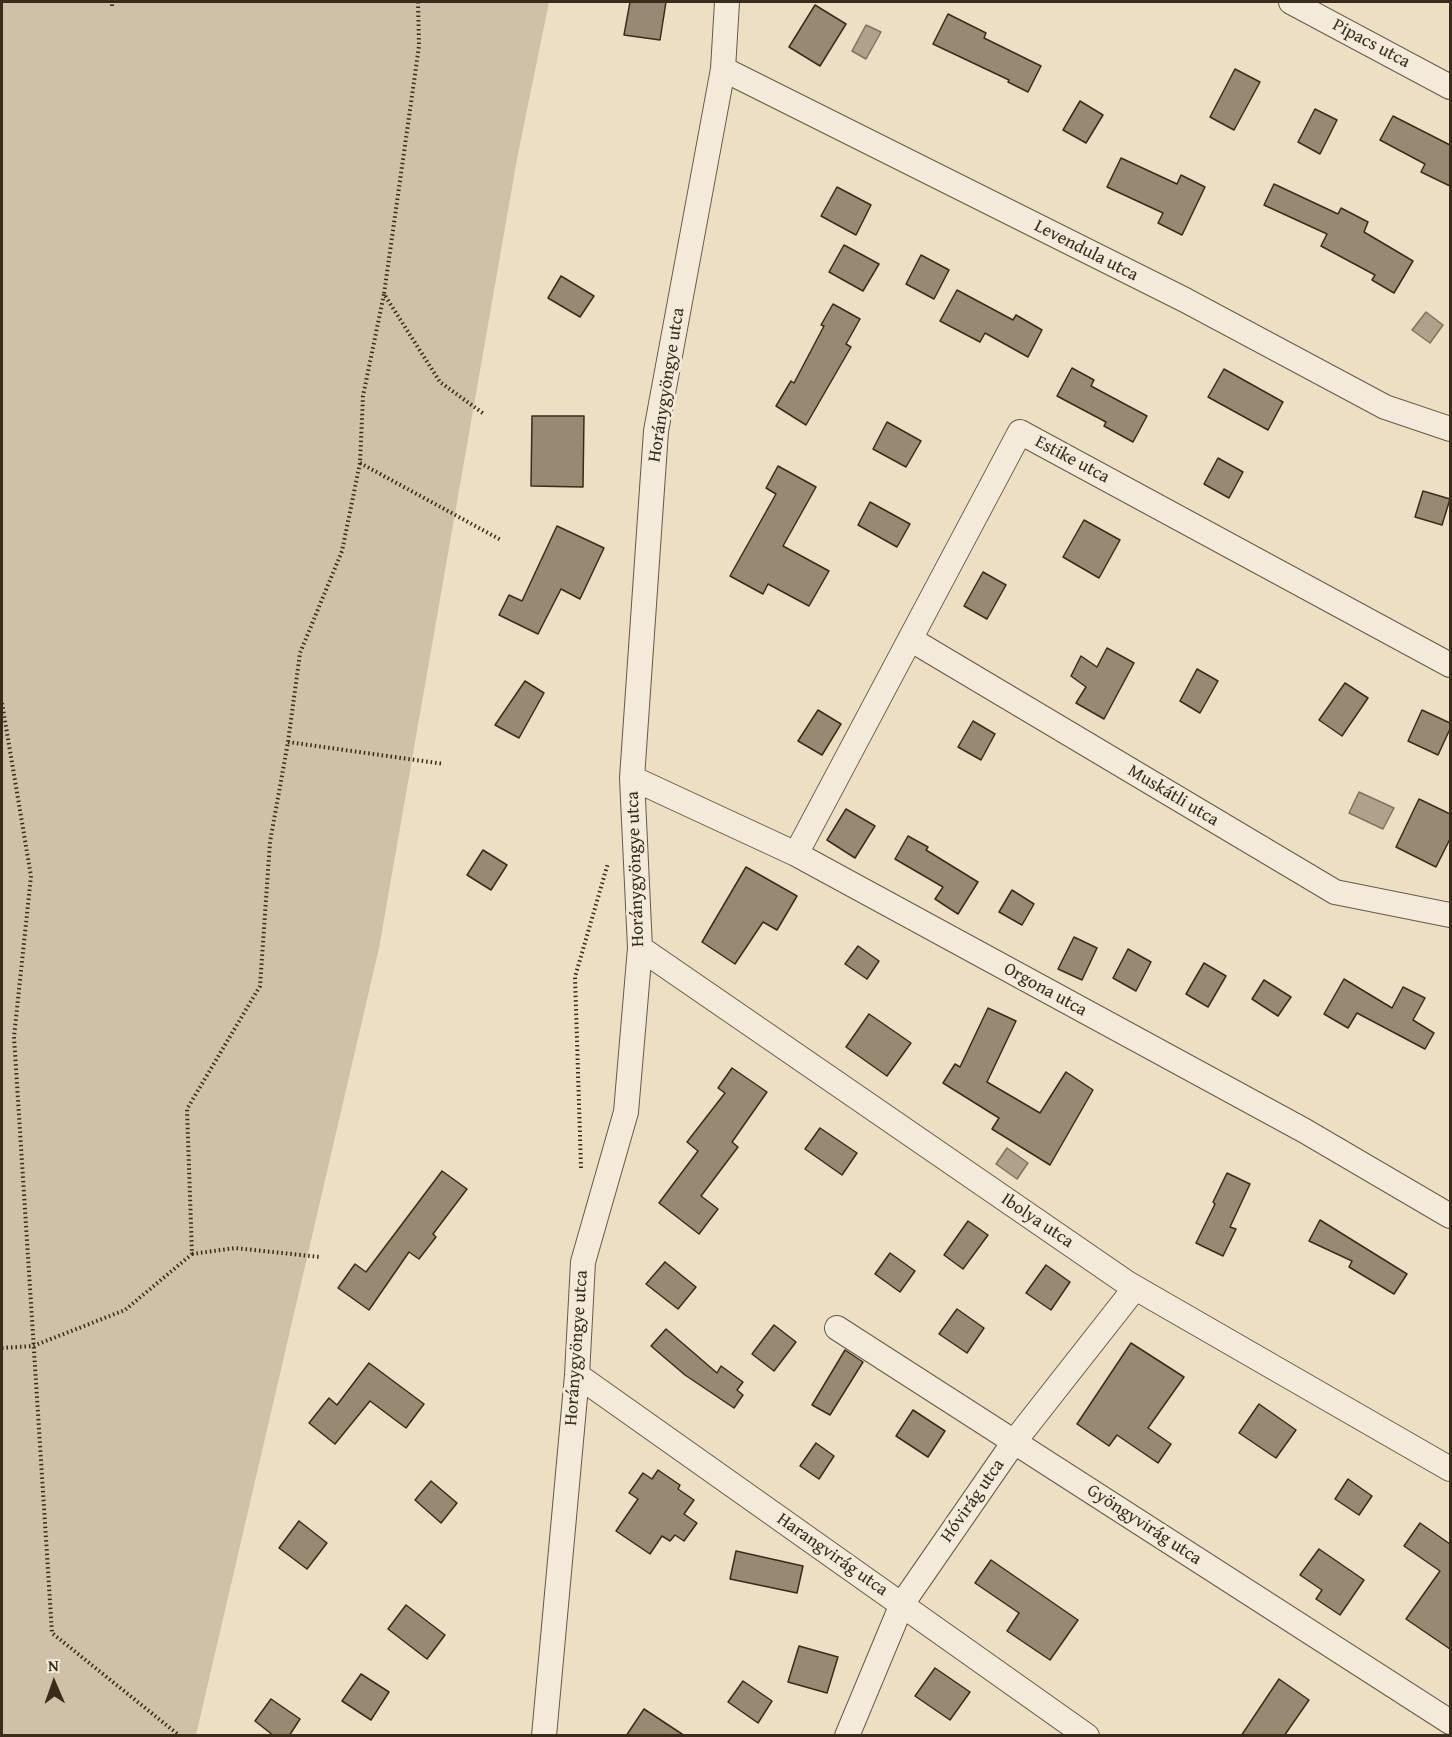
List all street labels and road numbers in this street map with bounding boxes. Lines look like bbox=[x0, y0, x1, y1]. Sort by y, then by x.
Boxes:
street label: Pipacs utca bbox=[1329, 15, 1413, 73]
street label: Levendula utca bbox=[1030, 216, 1142, 286]
street label: Horánygyöngye utca bbox=[644, 306, 690, 464]
street label: Estike utca bbox=[1031, 431, 1113, 489]
street label: Muskátli utca bbox=[1124, 760, 1222, 832]
street label: Horánygyöngye utca bbox=[622, 791, 650, 947]
street label: Orgona utca bbox=[1000, 958, 1090, 1022]
street label: Ibolya utca bbox=[997, 1189, 1077, 1253]
street label: Horánygyöngye utca bbox=[561, 1269, 593, 1427]
street label: Hóvirág utca bbox=[936, 1455, 1010, 1547]
street label: Gyöngyvirág utca bbox=[1083, 1480, 1205, 1570]
street label: Harangvirág utca bbox=[772, 1509, 892, 1601]

